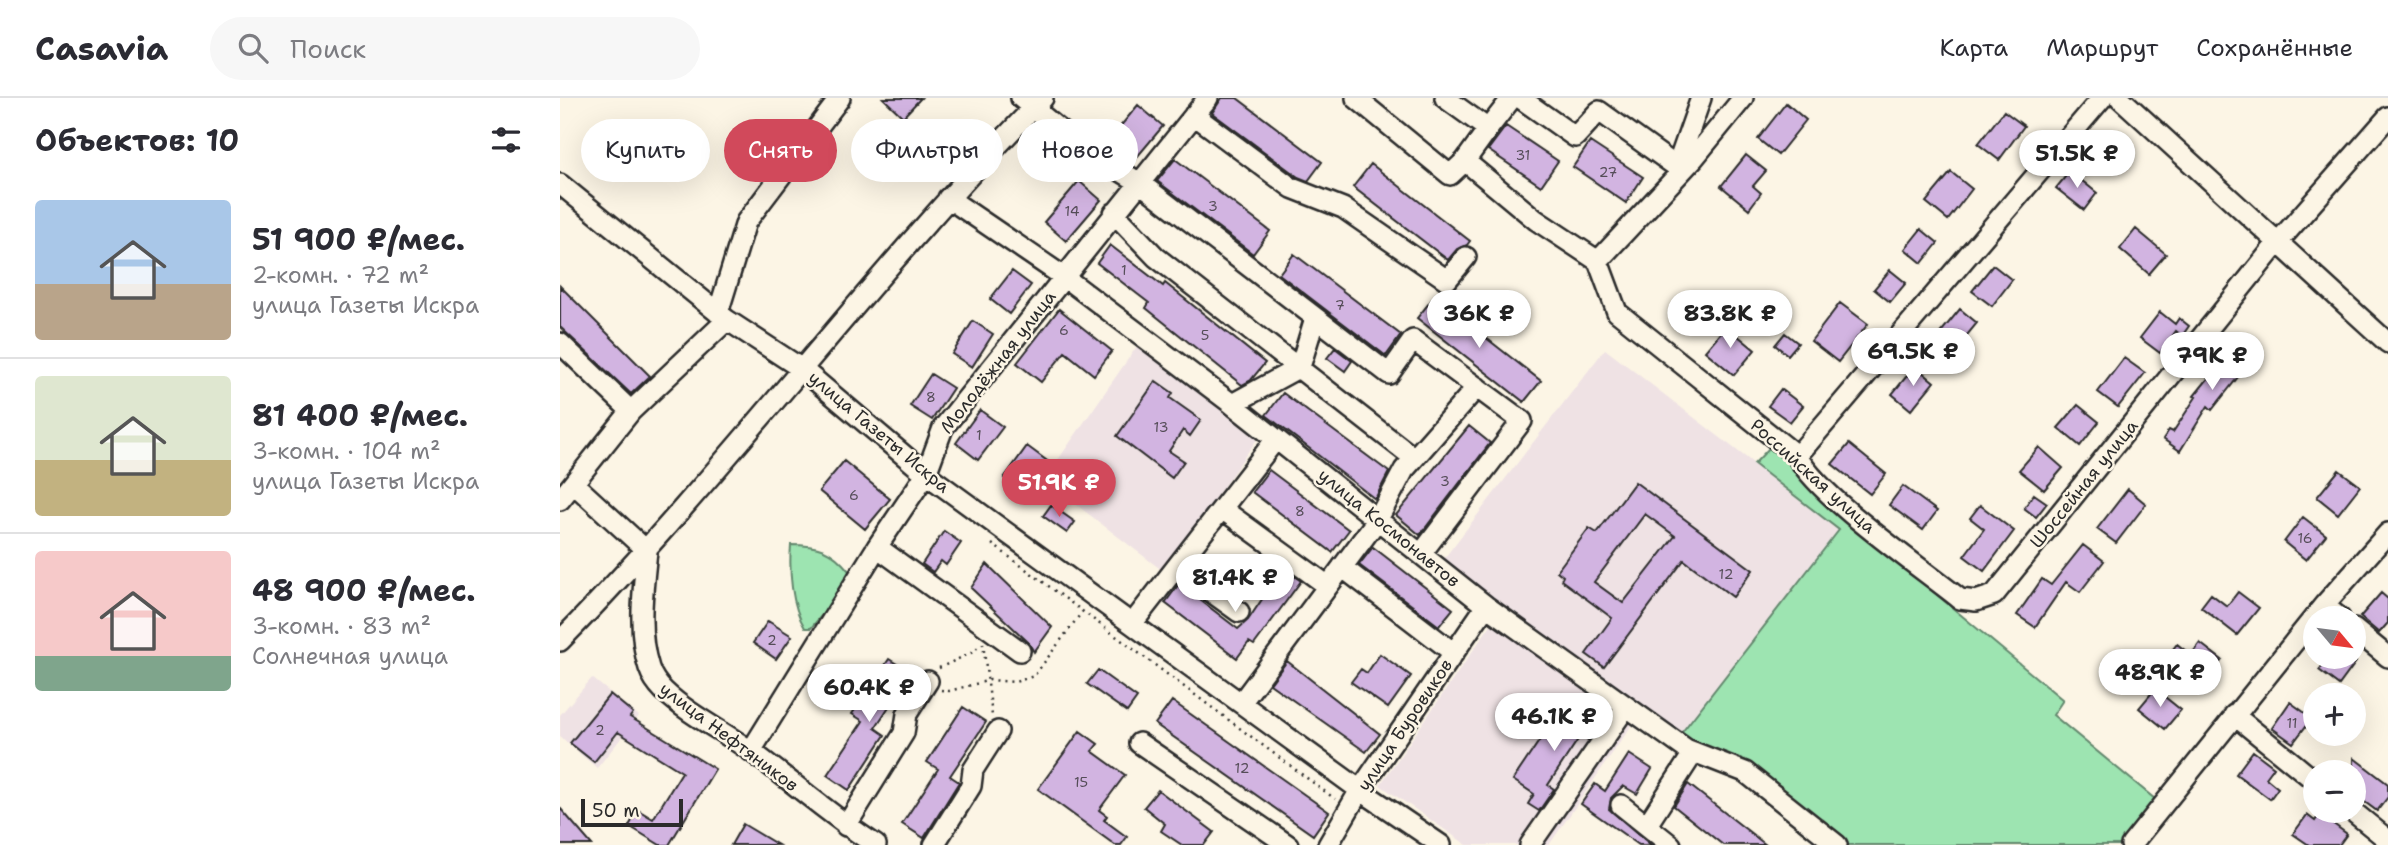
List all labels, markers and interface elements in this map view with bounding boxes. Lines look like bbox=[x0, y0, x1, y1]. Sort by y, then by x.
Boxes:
search box bbox=[210, 17, 700, 80]
text: Casavia bbox=[35, 26, 168, 71]
icon: search bbox=[234, 29, 272, 67]
text: Поиск bbox=[290, 31, 366, 66]
text: Карта bbox=[1940, 32, 2008, 64]
text: Маршрут bbox=[2046, 32, 2158, 64]
text: Сохранённые bbox=[2196, 32, 2353, 64]
chip: Купить bbox=[581, 119, 710, 182]
chip: Снять bbox=[724, 119, 837, 182]
chip: Фильтры bbox=[851, 119, 1003, 182]
chip: Новое bbox=[1017, 119, 1138, 182]
text: Объектов: 10 bbox=[35, 120, 239, 161]
icon: filters bbox=[487, 121, 525, 159]
pin: 51.5K ₽ bbox=[2012, 130, 2142, 190]
text: 51.5K ₽ bbox=[2035, 138, 2119, 168]
house number: 31 bbox=[1516, 146, 1530, 164]
house number: 27 bbox=[1599, 163, 1617, 181]
house number: 3 bbox=[1208, 197, 1218, 215]
house number: 14 bbox=[1064, 202, 1080, 220]
text: 51 900 ₽/мес. bbox=[252, 219, 465, 260]
icon: home bbox=[91, 228, 175, 312]
text: 2-комн. · 72 m² bbox=[252, 260, 429, 290]
house number: 1 bbox=[1121, 261, 1127, 279]
street label: Молодёжная улица bbox=[935, 286, 1061, 438]
text: улица Газеты Искра bbox=[252, 290, 479, 320]
pin: 36K ₽ bbox=[1430, 290, 1528, 350]
pin: 83.8K ₽ bbox=[1665, 290, 1795, 350]
house number: 7 bbox=[1335, 296, 1345, 314]
text: 36K ₽ bbox=[1443, 298, 1515, 328]
text: 83.8K ₽ bbox=[1683, 298, 1777, 328]
house number: 6 bbox=[1059, 321, 1069, 339]
house number: 5 bbox=[1201, 326, 1209, 344]
pin: 69.5K ₽ bbox=[1848, 328, 1978, 388]
pin: 79K ₽ bbox=[2163, 332, 2261, 392]
text: 69.5K ₽ bbox=[1867, 336, 1959, 366]
text: 79K ₽ bbox=[2176, 340, 2248, 370]
street label: улица Газеты Искра bbox=[803, 366, 955, 498]
house number: 8 bbox=[926, 388, 936, 406]
text: 81 400 ₽/мес. bbox=[252, 395, 468, 436]
icon: home bbox=[91, 404, 175, 488]
street label: Российская улица bbox=[1745, 413, 1881, 539]
street label: Шоссейная улица bbox=[2025, 415, 2143, 553]
house number: 13 bbox=[1154, 418, 1168, 436]
house number: 1 bbox=[976, 426, 982, 444]
text: 3-комн. · 104 m² bbox=[252, 436, 441, 466]
pin: 51.9K ₽ bbox=[994, 460, 1124, 519]
street label: улица Космонавтов bbox=[1313, 463, 1465, 593]
text: улица Газеты Искра bbox=[252, 466, 479, 496]
text: 51.9K ₽ bbox=[1018, 467, 1100, 497]
house number: 3 bbox=[1440, 472, 1450, 490]
house number: 6 bbox=[849, 486, 859, 504]
house number: 8 bbox=[1295, 502, 1305, 520]
house number: 16 bbox=[2297, 529, 2313, 547]
pin: 81.4K ₽ bbox=[1170, 554, 1300, 614]
text: 81.4K ₽ bbox=[1192, 562, 1278, 592]
house number: 12 bbox=[1719, 565, 1733, 583]
text: 48 900 ₽/мес. bbox=[252, 570, 476, 611]
icon: home bbox=[91, 579, 175, 663]
north arrow bbox=[2303, 606, 2366, 668]
map controls bbox=[2303, 606, 2366, 823]
text: 3-комн. · 83 m² bbox=[252, 611, 431, 641]
house number: 2 bbox=[767, 631, 777, 649]
text: Солнечная улица bbox=[252, 641, 448, 671]
pin: 48.9K ₽ bbox=[2095, 650, 2225, 709]
street label: улица Буровиков bbox=[1352, 654, 1458, 796]
text: 48.9K ₽ bbox=[2115, 657, 2205, 687]
pin: 60.4K ₽ bbox=[804, 664, 934, 724]
text: 60.4K ₽ bbox=[823, 672, 915, 702]
street label: улица Нефтяников bbox=[655, 677, 803, 797]
button: + bbox=[2303, 683, 2366, 746]
pin: 46.1K ₽ bbox=[1489, 694, 1619, 753]
text: 46.1K ₽ bbox=[1511, 701, 1597, 731]
house number: 11 bbox=[2286, 714, 2298, 732]
house number: 2 bbox=[595, 721, 605, 739]
house number: 12 bbox=[1235, 759, 1249, 777]
button: − bbox=[2303, 760, 2366, 823]
house number: 15 bbox=[1074, 773, 1088, 791]
scale bar bbox=[581, 796, 682, 828]
text: 50 m bbox=[592, 798, 640, 823]

